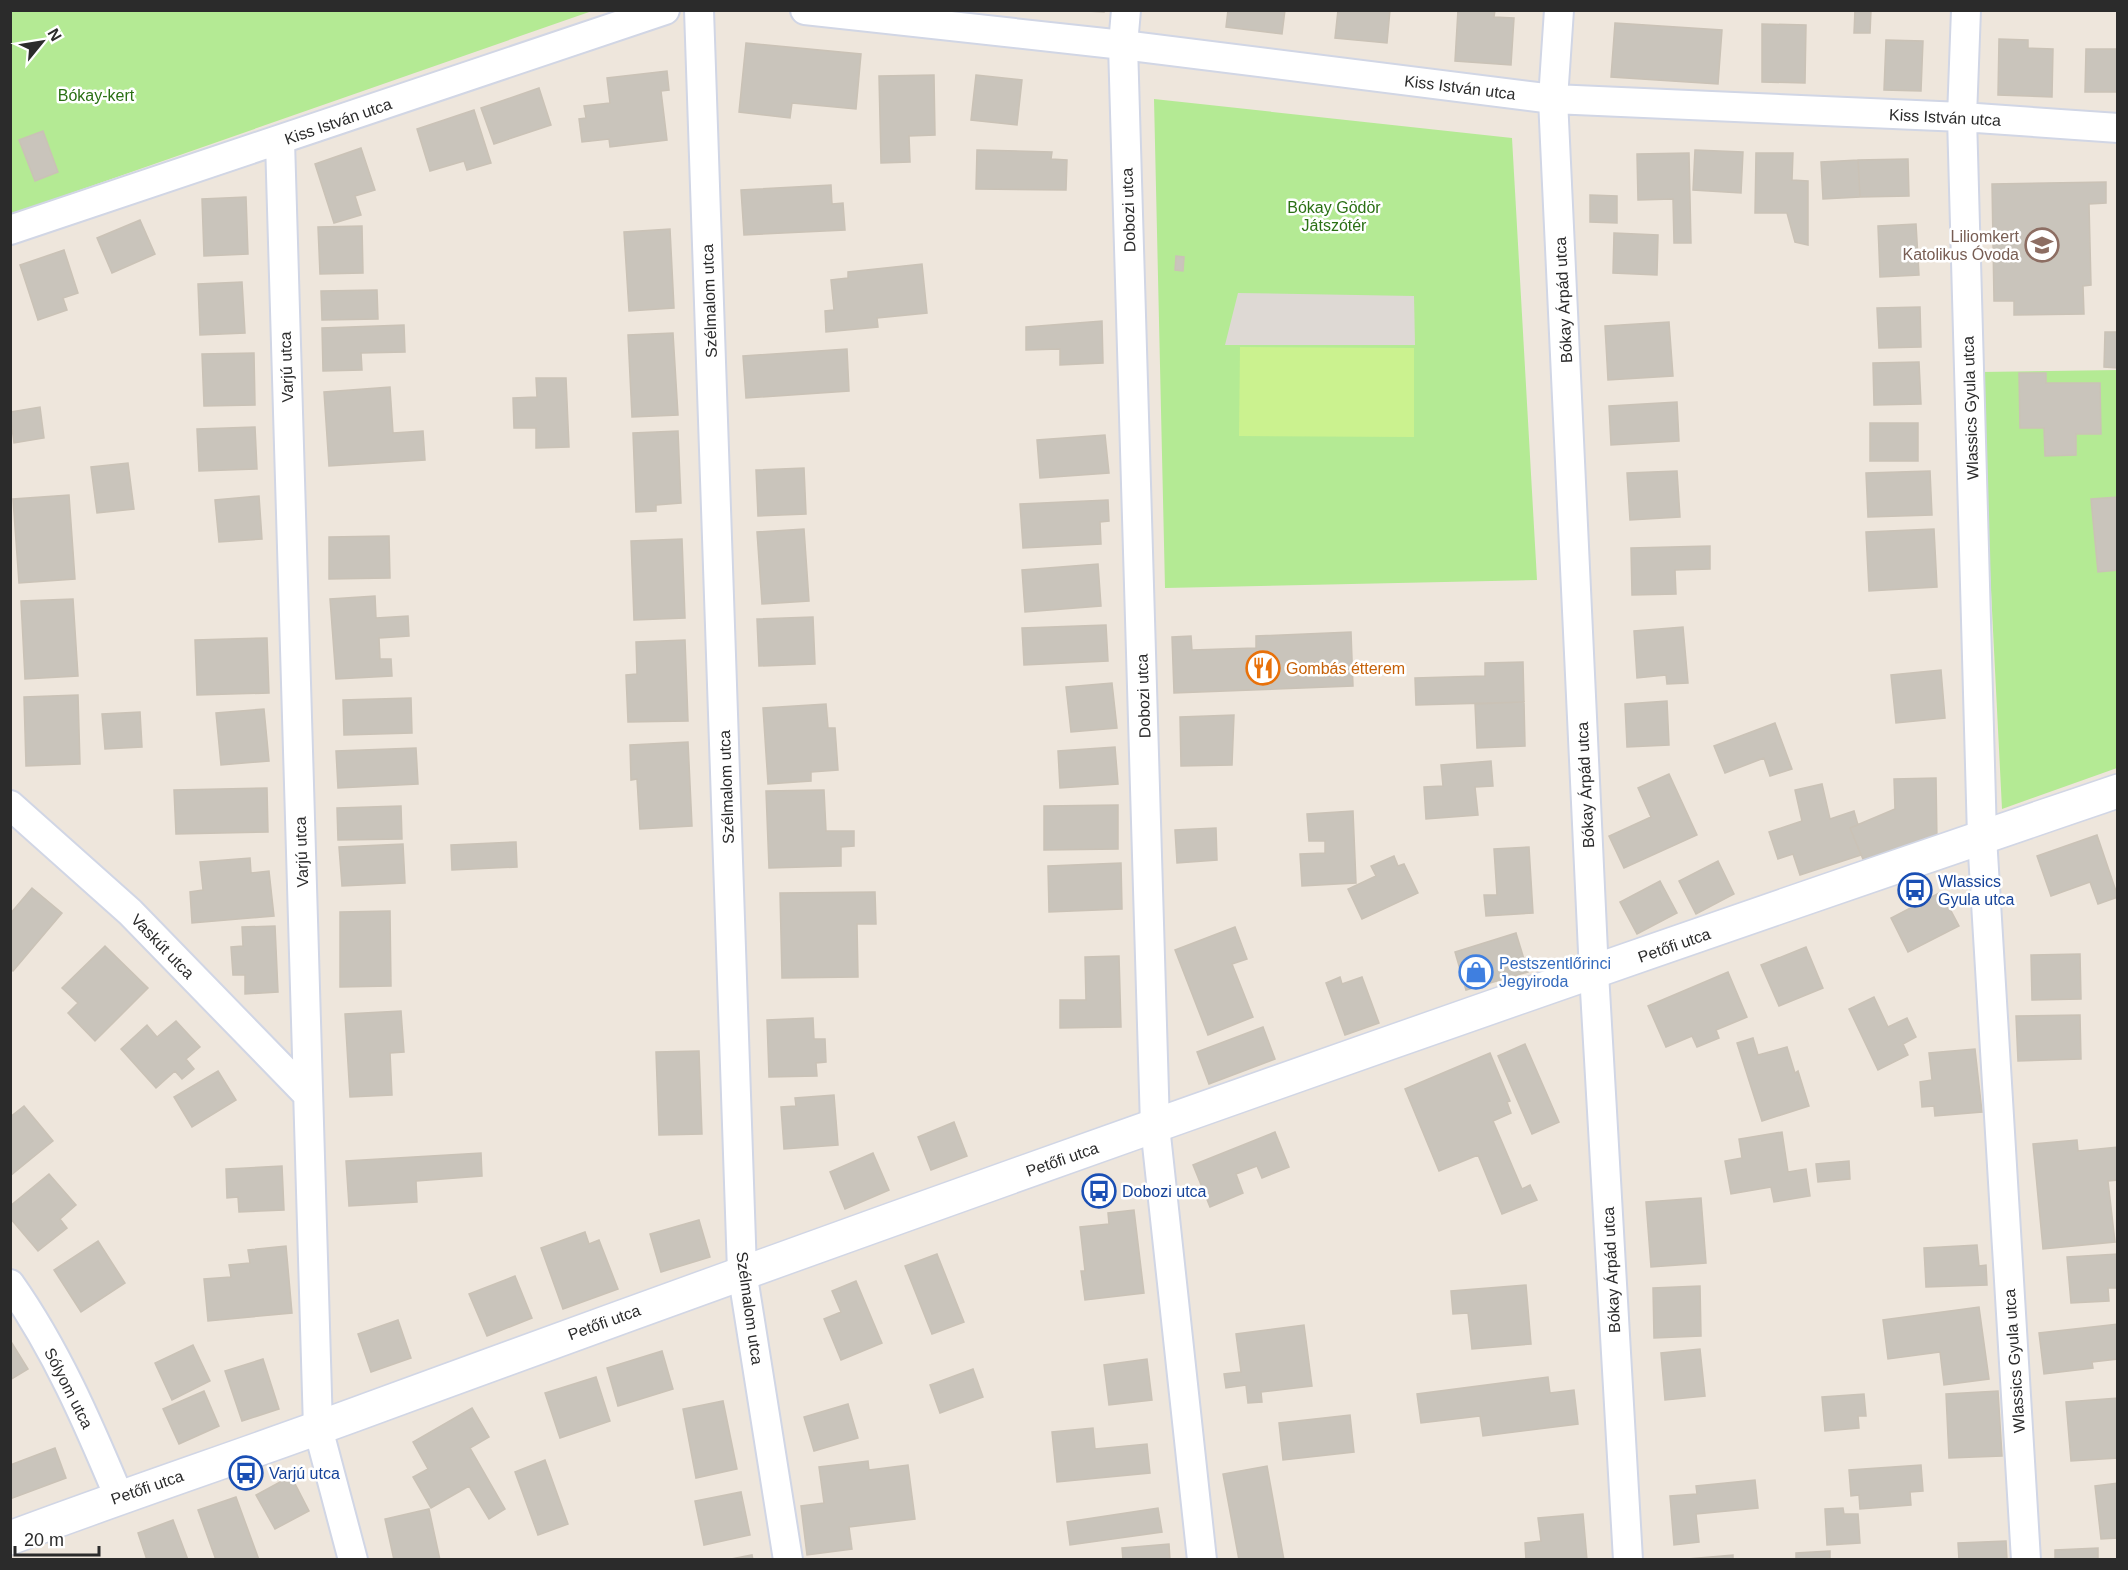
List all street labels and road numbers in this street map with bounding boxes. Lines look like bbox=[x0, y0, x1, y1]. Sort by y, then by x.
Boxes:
street label: Kiss István utca bbox=[1403, 72, 1517, 103]
street label: Kiss István utca bbox=[282, 95, 394, 148]
street label: Kiss István utca bbox=[1889, 106, 2001, 129]
street label: Dobozi utca bbox=[1119, 167, 1138, 253]
street label: Bókay Árpád utca bbox=[1551, 236, 1575, 364]
street label: Szélmalom utca bbox=[699, 244, 720, 358]
street label: Varjú utca bbox=[277, 331, 296, 403]
street label: Wlassics Gyula utca bbox=[1959, 336, 1982, 480]
street label: Dobozi utca bbox=[1134, 653, 1153, 739]
street label: Bókay Árpád utca bbox=[1573, 721, 1597, 849]
street label: Szélmalom utca bbox=[716, 730, 737, 844]
street label: Varjú utca bbox=[292, 816, 311, 888]
street label: Vaskút utca bbox=[128, 911, 197, 982]
street label: Petőfi utca bbox=[1636, 925, 1713, 966]
street label: Petőfi utca bbox=[1024, 1139, 1101, 1180]
street label: Bókay Árpád utca bbox=[1599, 1206, 1623, 1334]
street label: Szélmalom utca bbox=[733, 1251, 766, 1366]
street label: Wlassics Gyula utca bbox=[2001, 1288, 2028, 1433]
street label: Petőfi utca bbox=[566, 1302, 643, 1343]
street label: Sólyom utca bbox=[41, 1345, 96, 1431]
street label: Petőfi utca bbox=[109, 1467, 186, 1508]

